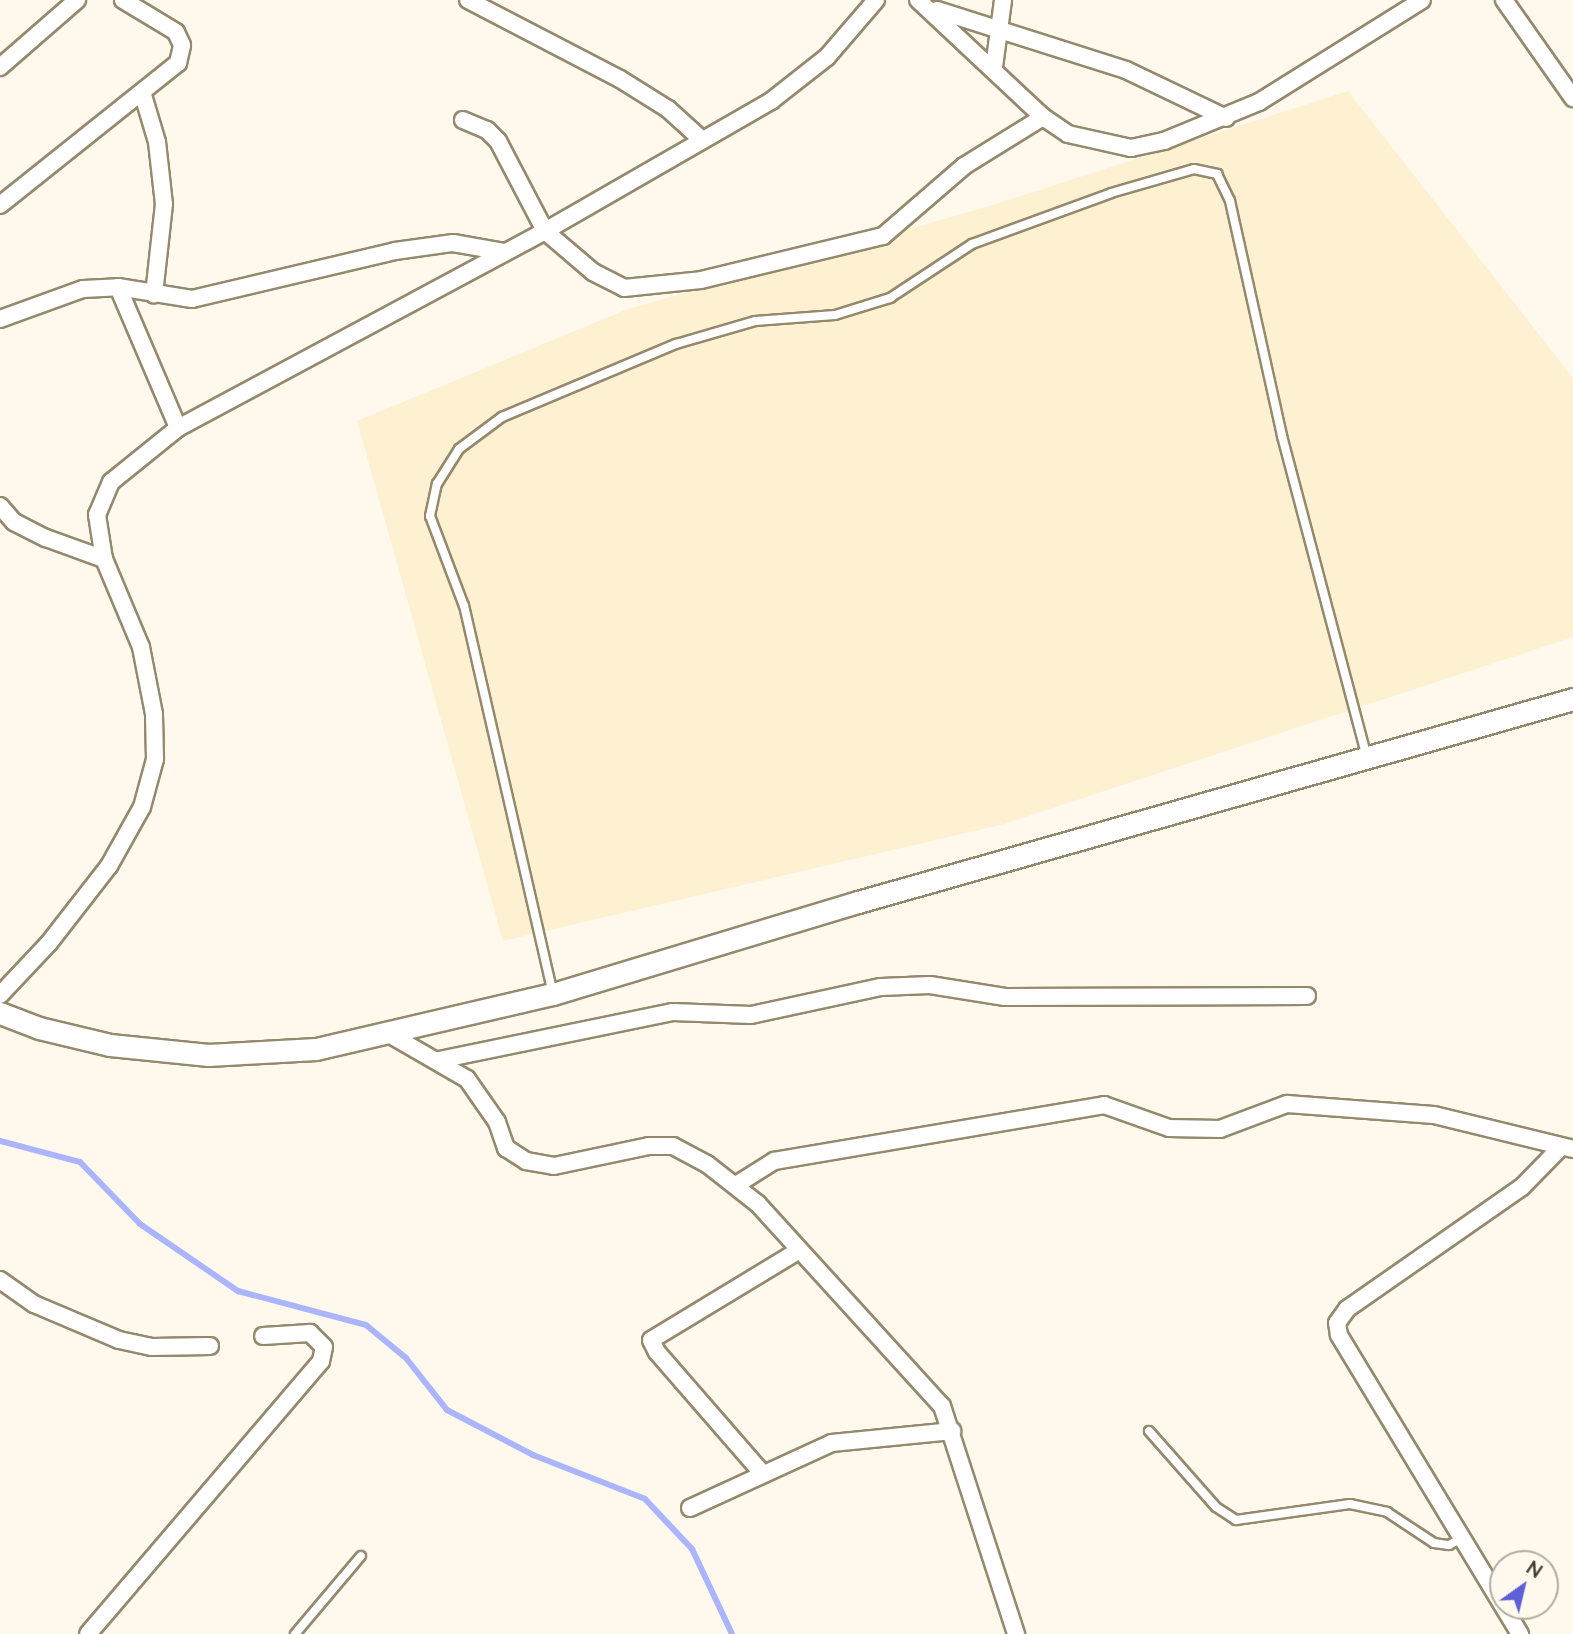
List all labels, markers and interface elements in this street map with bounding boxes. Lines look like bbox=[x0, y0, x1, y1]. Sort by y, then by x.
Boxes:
north arrow bbox=[1489, 1550, 1559, 1620]
text: N bbox=[1522, 1555, 1547, 1583]

